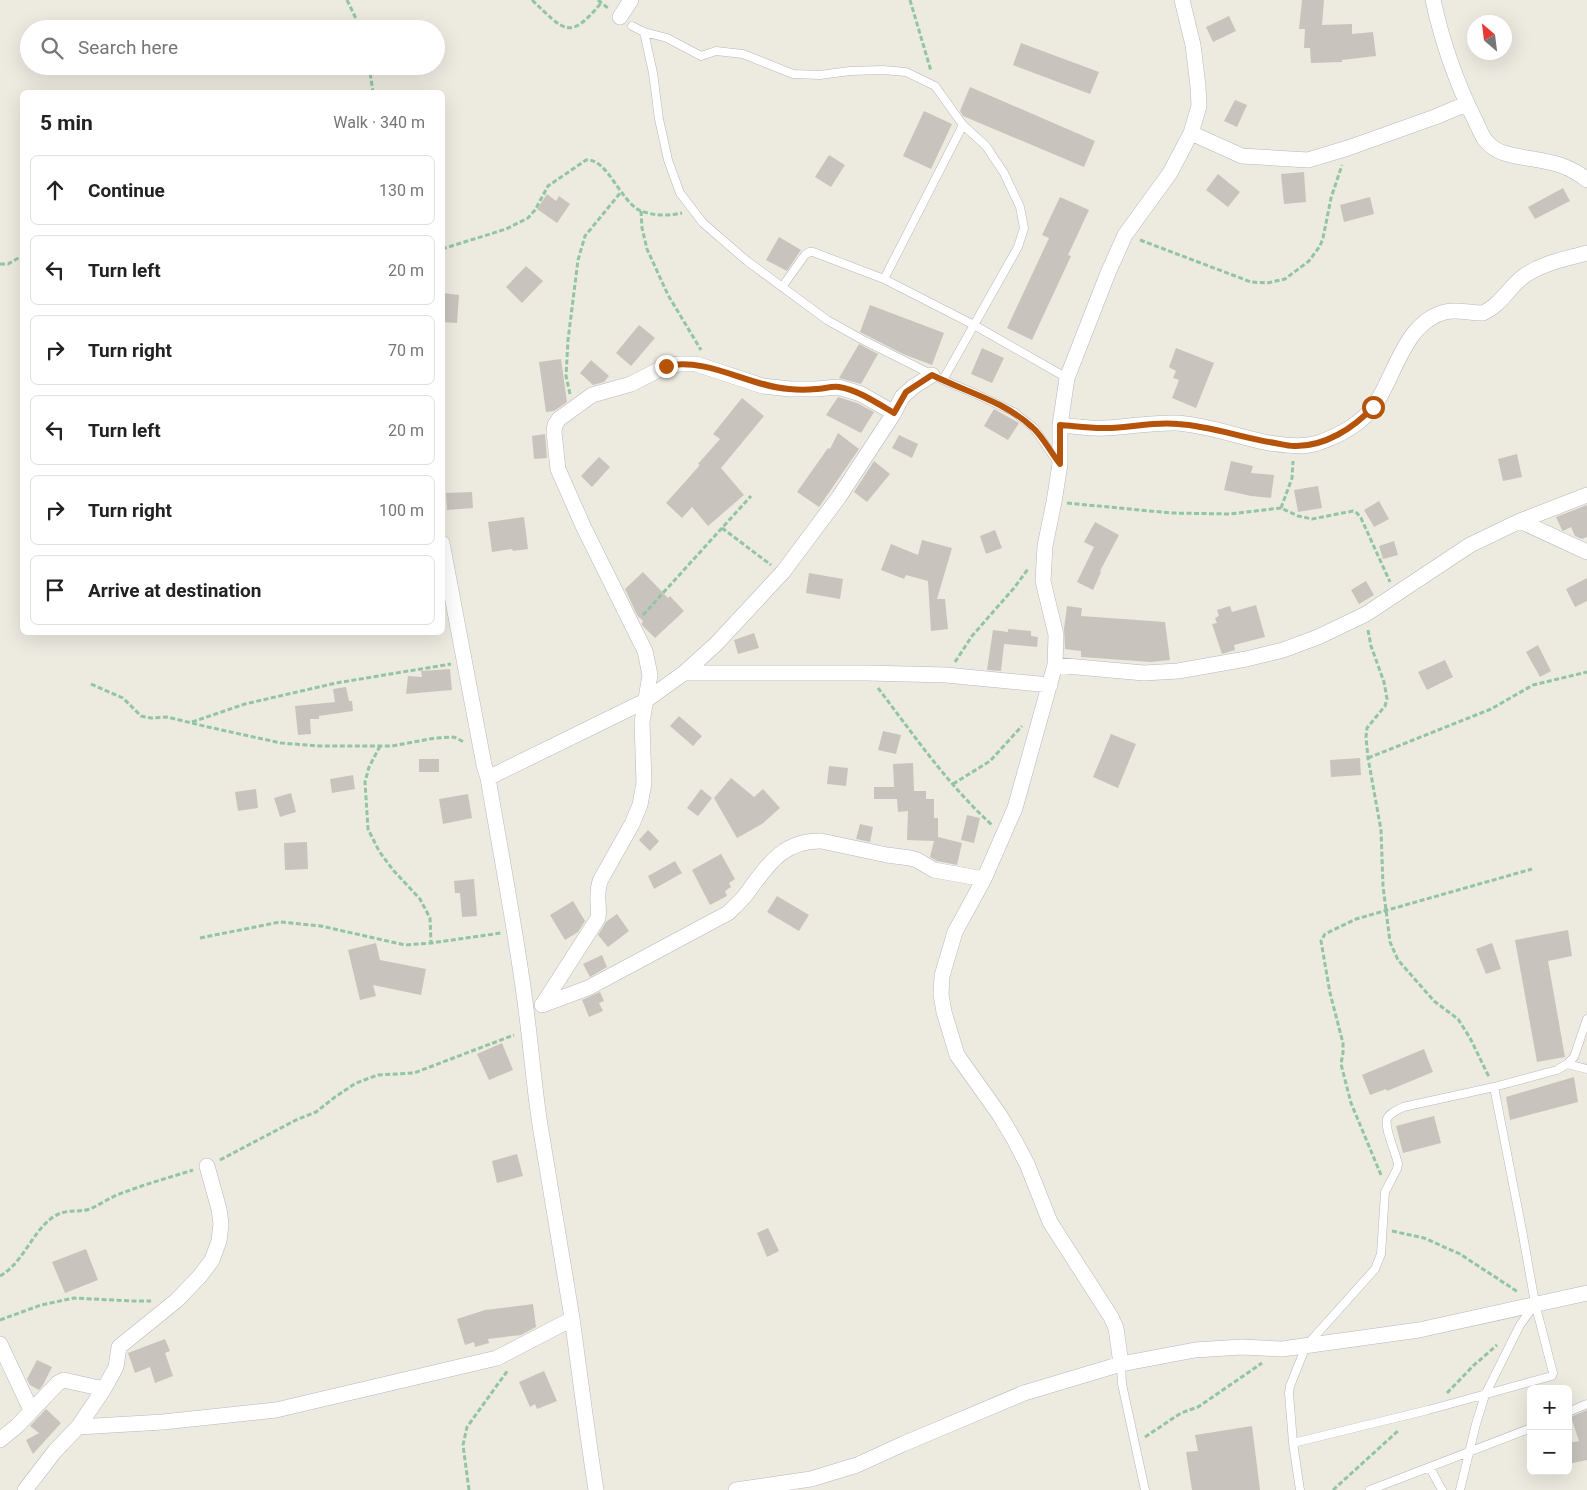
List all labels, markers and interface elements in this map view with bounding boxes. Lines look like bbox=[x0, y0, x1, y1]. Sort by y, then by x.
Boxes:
north arrow bbox=[1467, 15, 1512, 60]
search box bbox=[20, 20, 445, 75]
icon: search bbox=[38, 34, 66, 62]
text: Search here bbox=[78, 36, 178, 59]
text: 5 min bbox=[40, 111, 93, 135]
text: Walk · 340 m bbox=[333, 113, 425, 132]
icon: ahead bbox=[41, 176, 69, 204]
text: Continue bbox=[88, 179, 165, 202]
text: 130 m bbox=[379, 181, 424, 200]
icon: left bbox=[41, 256, 69, 284]
text: Turn left bbox=[88, 259, 161, 282]
text: 20 m bbox=[388, 261, 424, 280]
icon: right bbox=[41, 336, 69, 364]
text: Turn right bbox=[88, 339, 172, 362]
text: 70 m bbox=[388, 341, 424, 360]
route end bbox=[655, 355, 678, 378]
route start bbox=[1362, 396, 1385, 419]
icon: left bbox=[41, 416, 69, 444]
text: Turn left bbox=[88, 419, 161, 442]
text: 20 m bbox=[388, 421, 424, 440]
icon: right bbox=[41, 496, 69, 524]
text: Turn right bbox=[88, 499, 172, 522]
text: 100 m bbox=[379, 501, 424, 520]
icon: arrive bbox=[41, 576, 69, 604]
text: Arrive at destination bbox=[88, 579, 261, 602]
map controls bbox=[1527, 1385, 1572, 1475]
button: + bbox=[1527, 1385, 1572, 1430]
button: − bbox=[1527, 1430, 1572, 1475]

